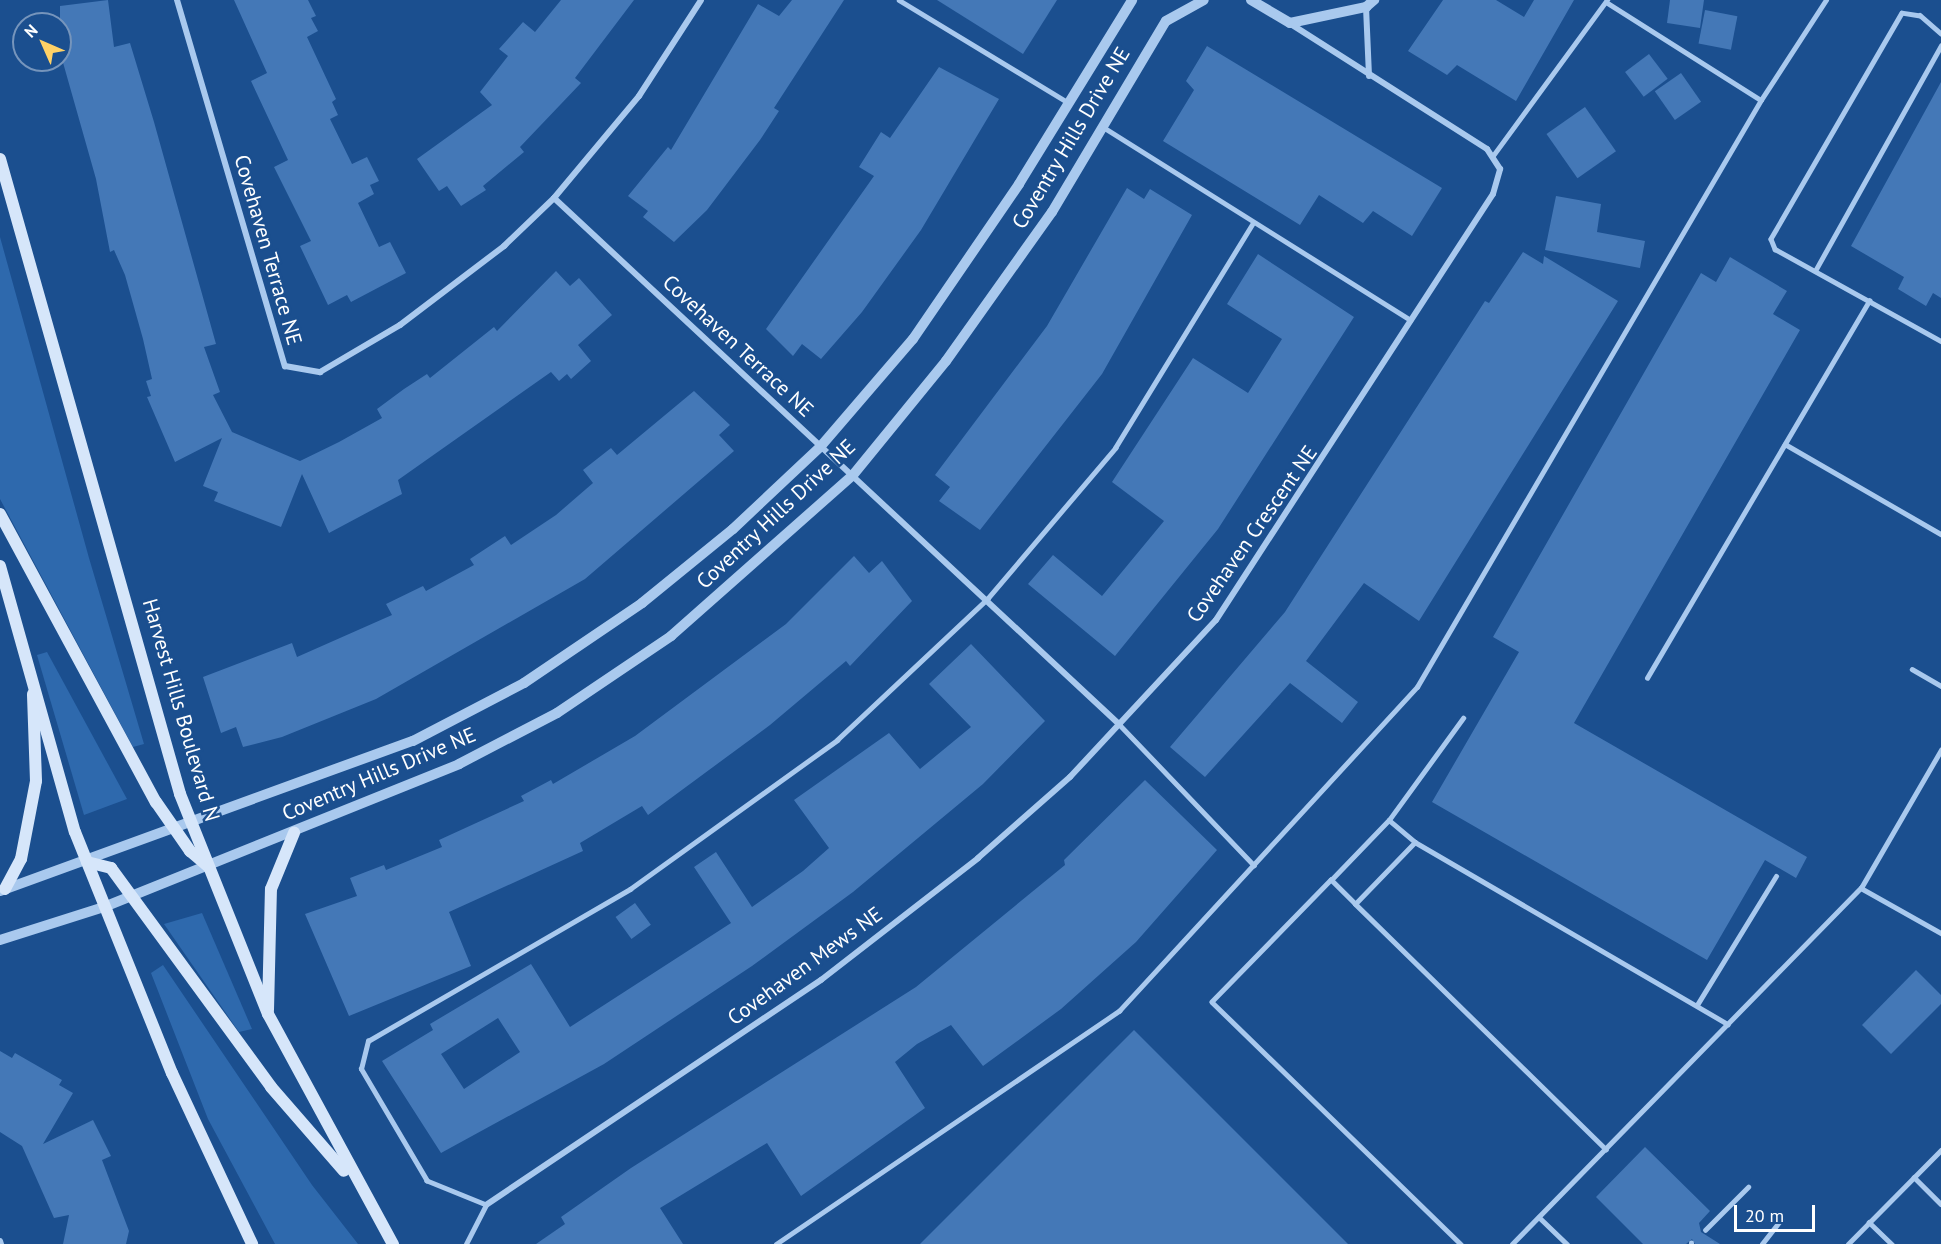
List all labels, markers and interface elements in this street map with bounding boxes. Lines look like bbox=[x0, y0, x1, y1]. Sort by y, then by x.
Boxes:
north arrow bbox=[12, 12, 72, 72]
text: N bbox=[20, 20, 41, 41]
street label: Coventry Hills Drive NE bbox=[1007, 42, 1135, 234]
street label: Covehaven Terrace NE bbox=[229, 152, 307, 348]
street label: Covehaven Terrace NE bbox=[657, 269, 819, 423]
street label: Coventry Hills Drive NE bbox=[691, 434, 861, 594]
street label: Covehaven Crescent NE bbox=[1181, 441, 1323, 627]
street label: Harvest Hills Boulevard N bbox=[137, 596, 225, 824]
street label: Coventry Hills Drive NE bbox=[278, 722, 480, 826]
street label: Covehaven Mews NE bbox=[723, 902, 887, 1030]
scale bar bbox=[1737, 1193, 1818, 1231]
text: 20 m bbox=[1745, 1204, 1784, 1227]

